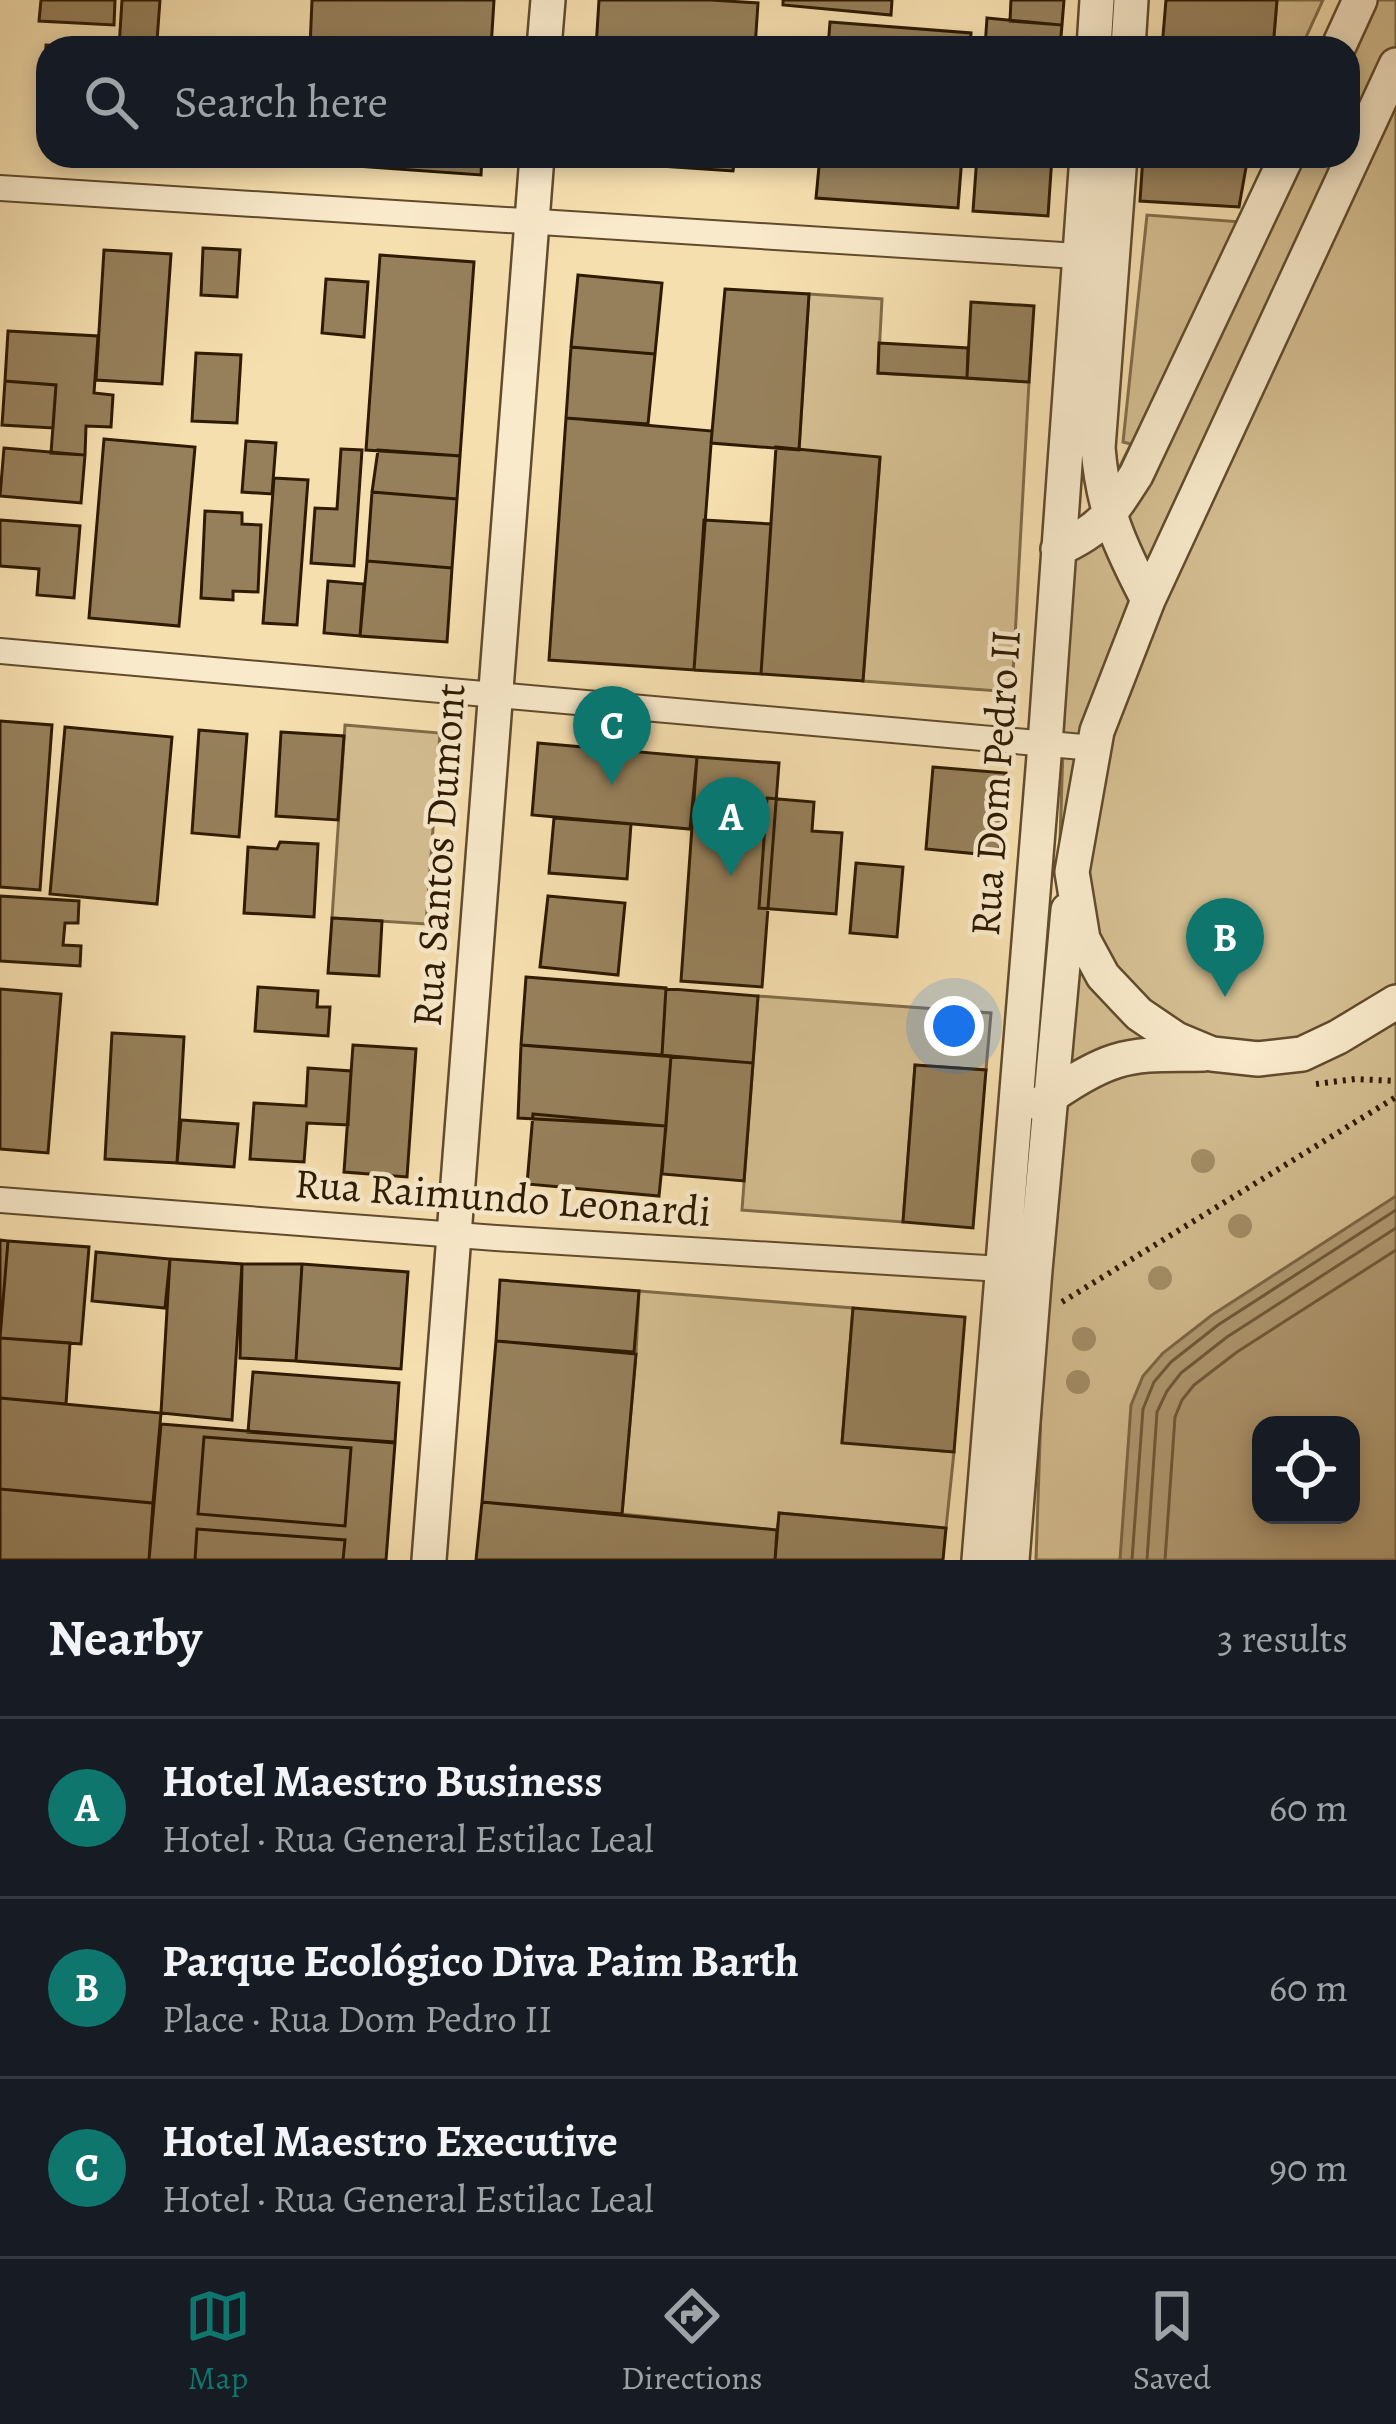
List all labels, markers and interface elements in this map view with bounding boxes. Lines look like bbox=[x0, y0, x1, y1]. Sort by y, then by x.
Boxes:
search box bbox=[36, 36, 1360, 168]
icon: search bbox=[78, 69, 144, 135]
text: Search here bbox=[174, 71, 388, 133]
street label: Rua Dom Pedro II bbox=[956, 628, 1034, 938]
street label: Rua Santos Dumont bbox=[398, 681, 478, 1029]
pin: C bbox=[573, 686, 651, 785]
pin: A bbox=[692, 777, 770, 876]
pin: B bbox=[1186, 898, 1264, 997]
your location bbox=[924, 996, 984, 1056]
street label: Rua Raimundo Leonardi bbox=[293, 1154, 713, 1240]
map controls bbox=[1252, 1416, 1360, 1524]
button: locate bbox=[1252, 1416, 1360, 1524]
text: Nearby bbox=[48, 1603, 202, 1673]
text: 3 results bbox=[1217, 1612, 1348, 1665]
text: Hotel Maestro Business bbox=[162, 1750, 603, 1812]
text: A bbox=[75, 1781, 99, 1834]
text: 60 m bbox=[1269, 1781, 1348, 1834]
text: Hotel · Rua General Estilac Leal bbox=[162, 1812, 654, 1865]
text: Parque Ecológico Diva Paim Barth bbox=[162, 1930, 799, 1992]
text: B bbox=[75, 1961, 99, 2014]
text: 60 m bbox=[1269, 1961, 1348, 2014]
text: Place · Rua Dom Pedro II bbox=[162, 1992, 552, 2045]
text: Hotel Maestro Executive bbox=[162, 2110, 618, 2172]
text: C bbox=[75, 2141, 99, 2194]
text: 90 m bbox=[1269, 2141, 1348, 2194]
text: Hotel · Rua General Estilac Leal bbox=[162, 2172, 654, 2225]
tab: Map bbox=[185, 2283, 251, 2400]
tab: Directions bbox=[621, 2283, 763, 2400]
tab: Saved bbox=[1133, 2283, 1211, 2400]

